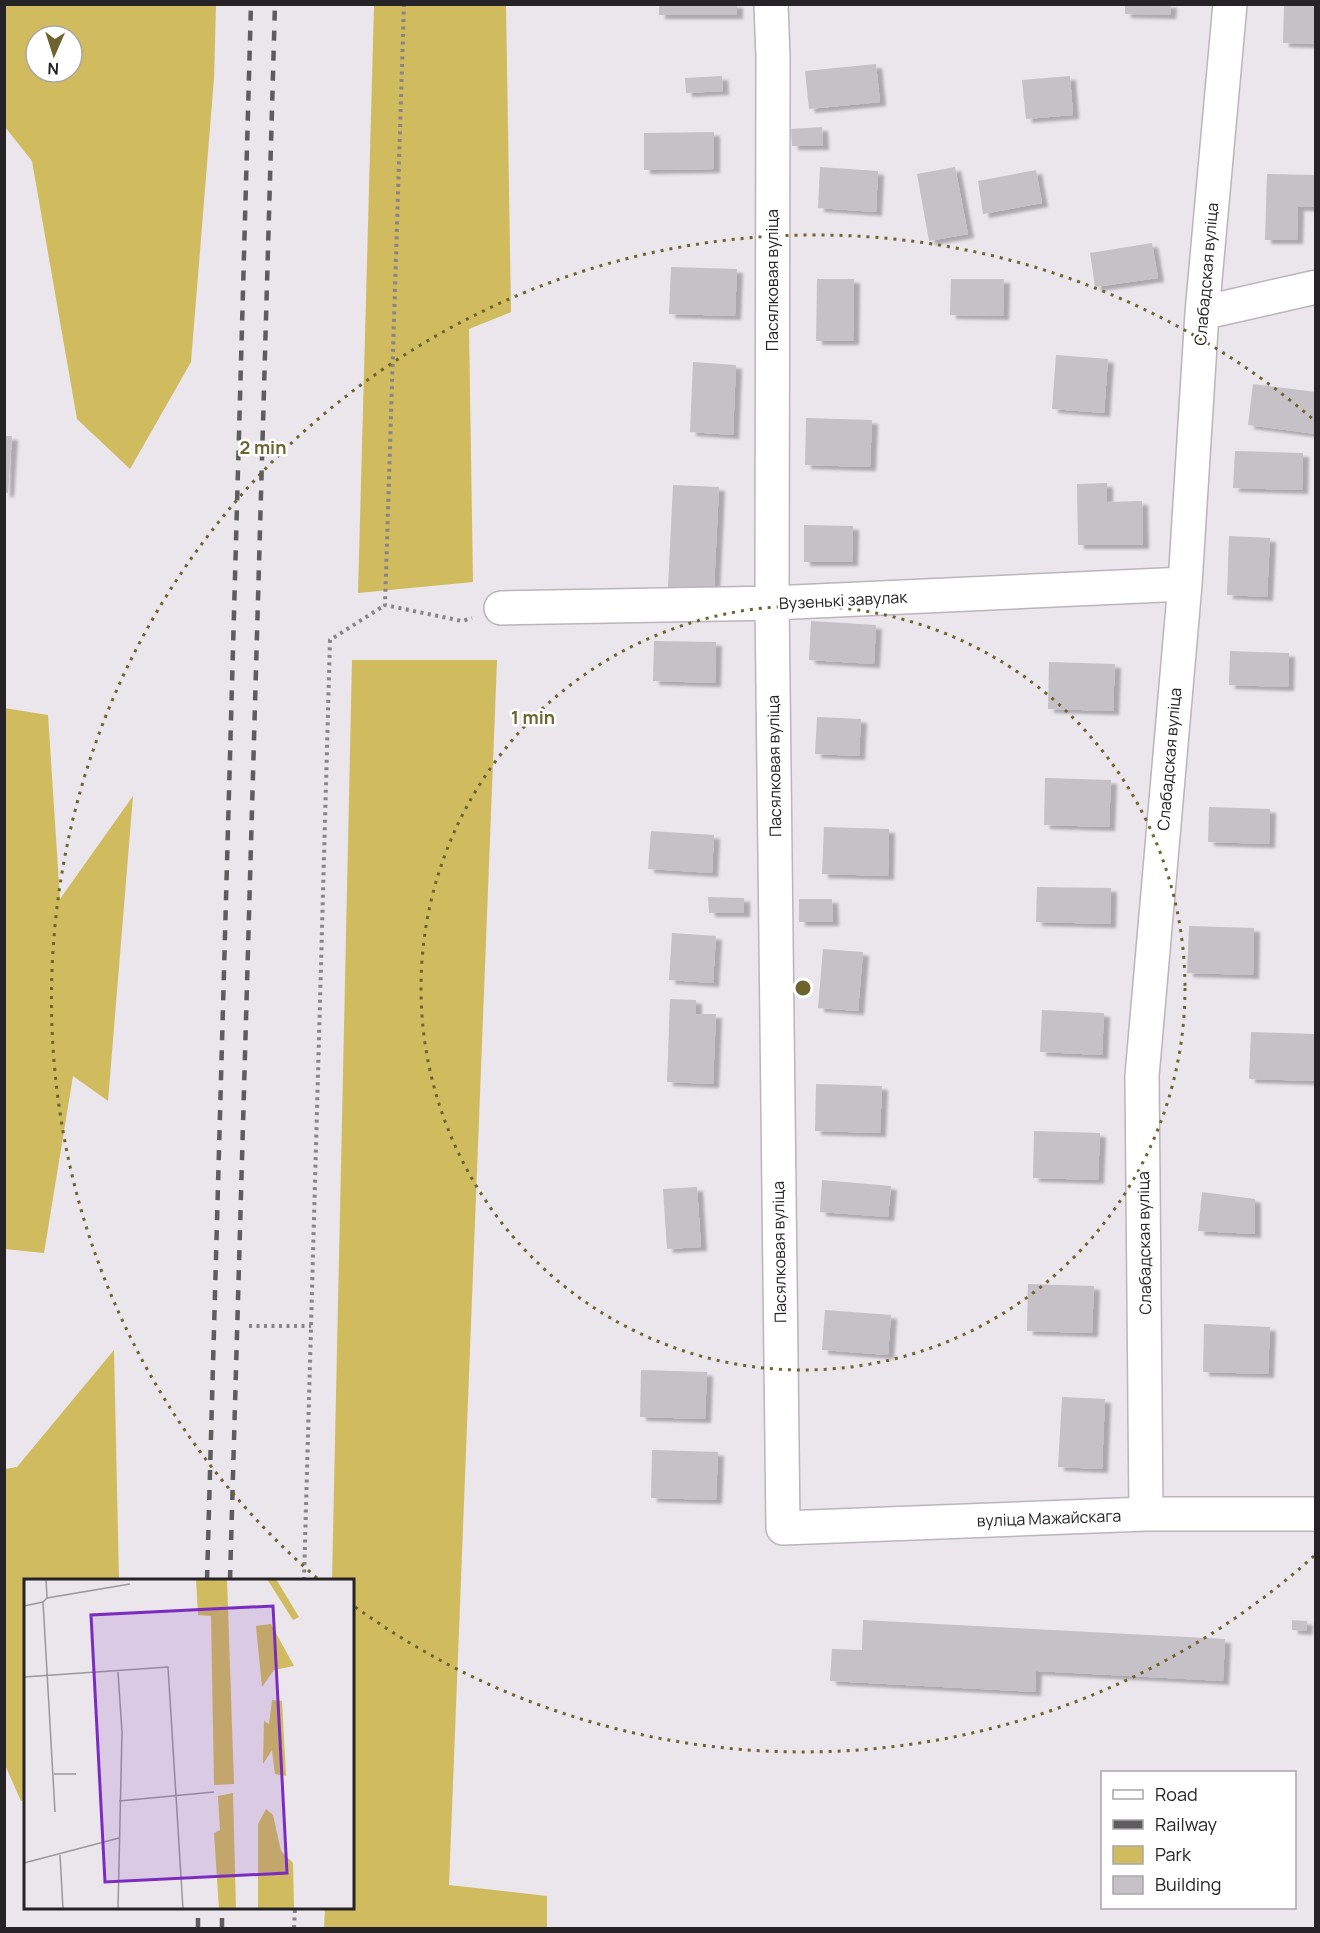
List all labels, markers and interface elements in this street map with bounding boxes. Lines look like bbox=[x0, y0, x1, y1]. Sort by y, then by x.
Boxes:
north arrow bbox=[24, 24, 84, 84]
text: N bbox=[47, 58, 60, 80]
street label: Слабадская вуліца bbox=[1189, 202, 1223, 346]
street label: Пасялковая вуліца bbox=[761, 209, 783, 351]
text: 2 min bbox=[240, 435, 286, 459]
street label: Вузенькі завулак bbox=[778, 586, 909, 614]
street label: Слабадская вуліца bbox=[1152, 687, 1186, 831]
street label: Пасялковая вуліца bbox=[762, 695, 786, 837]
text: 1 min bbox=[511, 705, 555, 729]
centre of rings bbox=[793, 978, 813, 998]
street label: Слабадская вуліца bbox=[1132, 1171, 1156, 1315]
street label: Пасялковая вуліца bbox=[767, 1181, 791, 1323]
street label: вуліца Мажайскага bbox=[976, 1504, 1122, 1532]
inset map bbox=[24, 1579, 354, 1909]
legend bbox=[1101, 1771, 1296, 1909]
text: Road bbox=[1155, 1782, 1198, 1806]
text: Railway bbox=[1155, 1812, 1217, 1836]
text: Park bbox=[1155, 1842, 1192, 1866]
text: Building bbox=[1155, 1872, 1221, 1896]

